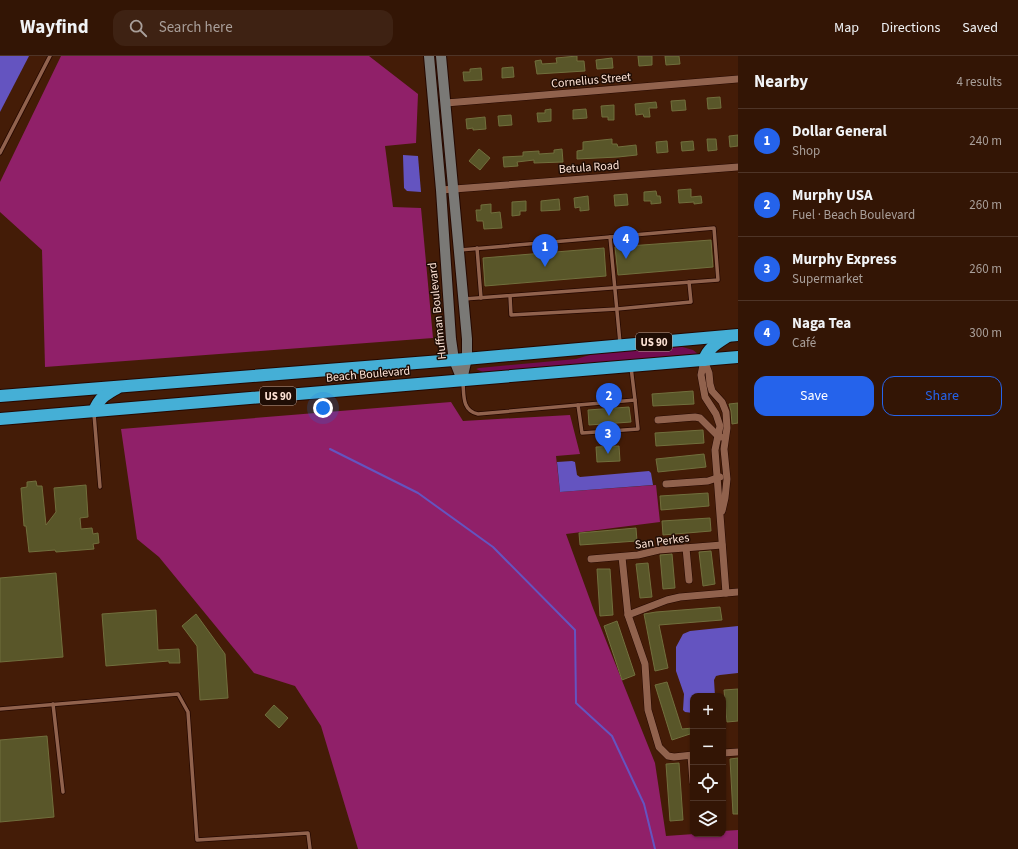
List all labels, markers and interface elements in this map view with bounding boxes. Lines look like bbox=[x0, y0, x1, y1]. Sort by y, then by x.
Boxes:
search box bbox=[113, 10, 393, 46]
text: Wayfind bbox=[20, 14, 89, 41]
icon: search bbox=[127, 17, 149, 39]
text: Search here bbox=[159, 17, 233, 38]
text: Map bbox=[834, 18, 859, 38]
text: Directions bbox=[881, 18, 940, 38]
text: Saved bbox=[962, 18, 998, 38]
street label: Cornelius Street bbox=[550, 69, 632, 92]
text: Nearby bbox=[754, 70, 808, 94]
text: 4 results bbox=[957, 73, 1002, 91]
text: Dollar General bbox=[792, 121, 887, 142]
text: 1 bbox=[764, 132, 770, 150]
text: 240 m bbox=[969, 132, 1002, 150]
text: Shop bbox=[792, 142, 820, 160]
street label: Betula Road bbox=[558, 157, 620, 178]
text: Murphy USA bbox=[792, 185, 873, 206]
text: 2 bbox=[764, 196, 770, 214]
text: 260 m bbox=[969, 196, 1002, 214]
text: Fuel · Beach Boulevard bbox=[792, 206, 915, 224]
pin: 4 bbox=[613, 226, 639, 259]
pin: 1 bbox=[532, 234, 558, 267]
text: Murphy Express bbox=[792, 249, 897, 270]
text: 3 bbox=[764, 260, 770, 278]
text: 260 m bbox=[969, 260, 1002, 278]
street label: Huffman Boulevard bbox=[424, 262, 451, 360]
text: Supermarket bbox=[792, 270, 863, 288]
text: Naga Tea bbox=[792, 313, 851, 334]
text: 4 bbox=[764, 324, 770, 342]
text: 300 m bbox=[969, 324, 1002, 342]
road number: US 90 bbox=[636, 333, 672, 351]
text: Café bbox=[792, 334, 816, 352]
street label: Beach Boulevard bbox=[325, 362, 411, 387]
button: Save bbox=[754, 376, 874, 416]
button: Share bbox=[882, 376, 1002, 416]
pin: 2 bbox=[596, 383, 622, 416]
road number: US 90 bbox=[260, 387, 296, 405]
your location bbox=[313, 398, 333, 418]
pin: 3 bbox=[595, 421, 621, 454]
street label: San Perkes bbox=[634, 529, 690, 554]
map controls bbox=[690, 693, 726, 837]
button: + bbox=[690, 693, 726, 729]
button: − bbox=[690, 729, 726, 765]
button: locate bbox=[690, 765, 726, 801]
button: layers bbox=[690, 801, 726, 837]

